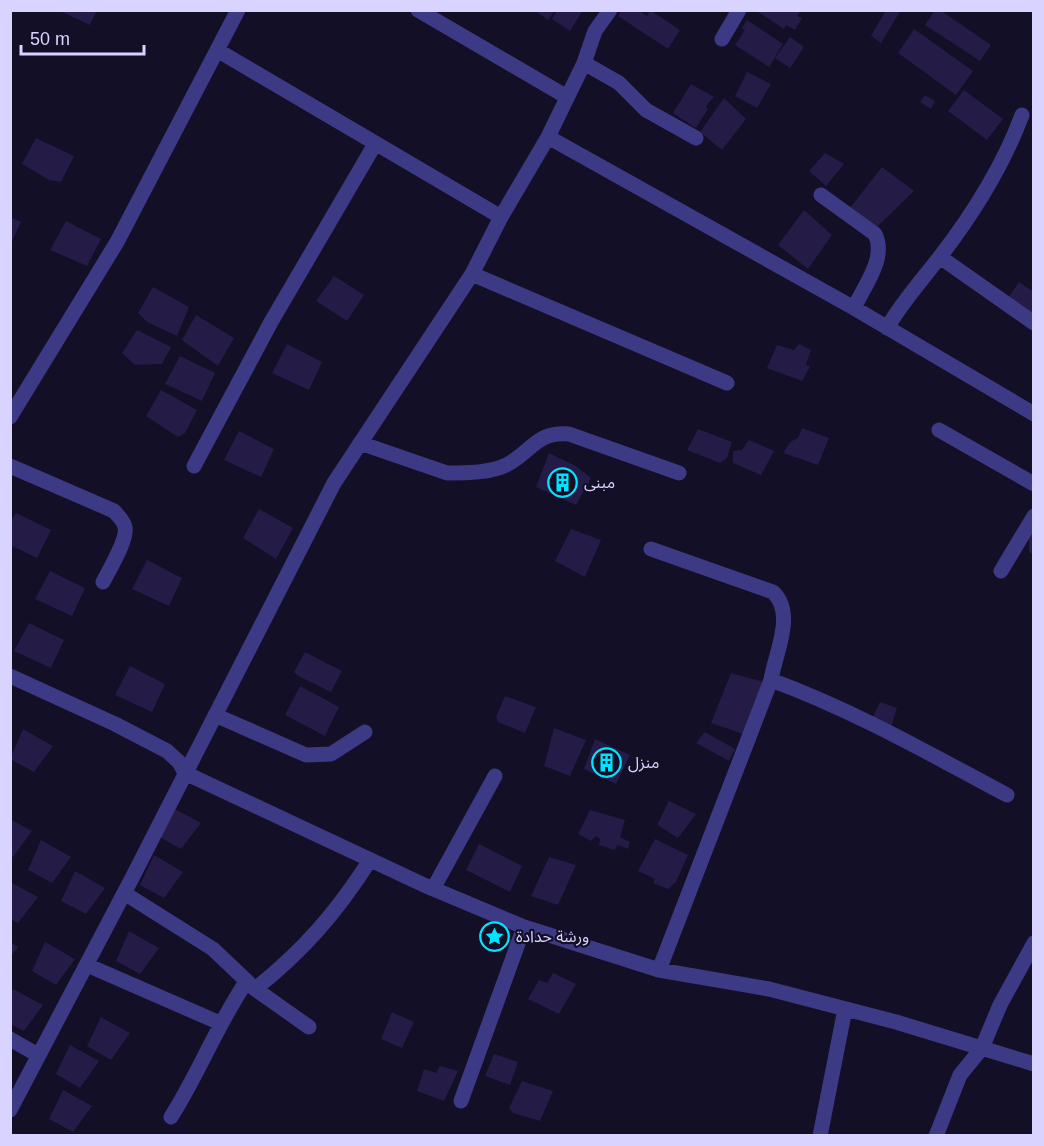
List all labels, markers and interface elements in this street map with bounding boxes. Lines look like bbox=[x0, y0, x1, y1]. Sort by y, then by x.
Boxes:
scale bar bbox=[21, 18, 144, 56]
text: 50 m bbox=[30, 29, 70, 49]
building icon: مبنى bbox=[547, 466, 579, 498]
place label: مبنى bbox=[584, 474, 615, 492]
building icon: منزل bbox=[591, 746, 623, 778]
place label: منزل bbox=[628, 754, 659, 773]
place icon: ورشة حدادة bbox=[479, 920, 511, 952]
place label: ورشة حدادة bbox=[516, 928, 589, 946]

